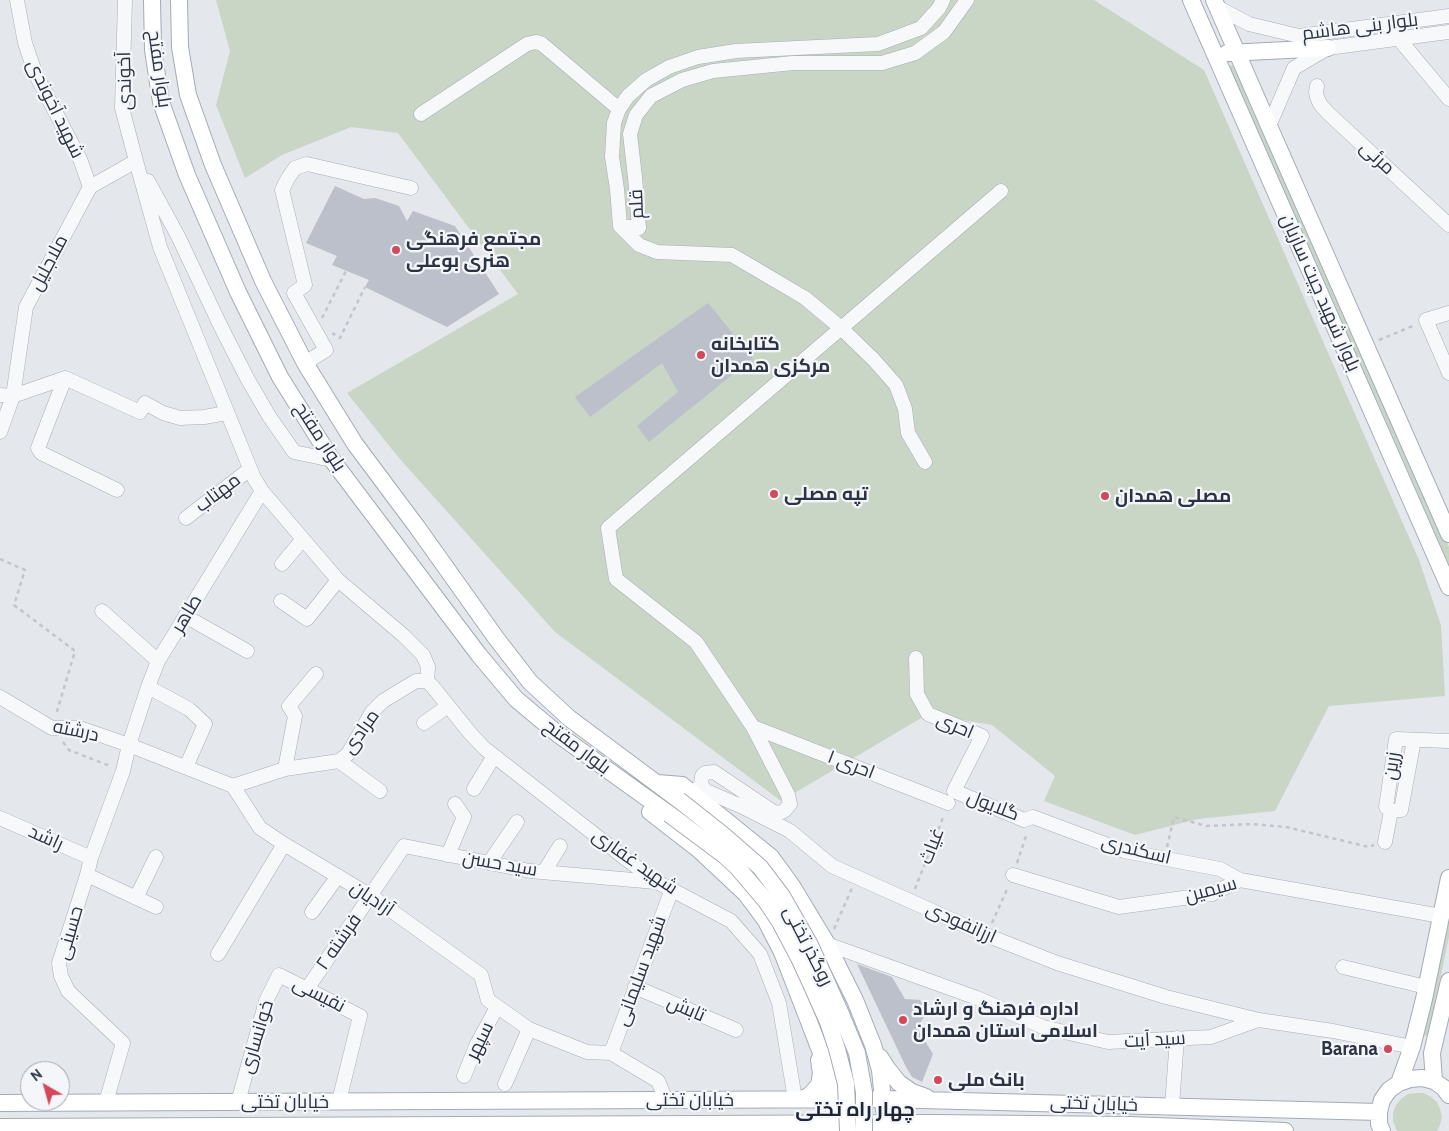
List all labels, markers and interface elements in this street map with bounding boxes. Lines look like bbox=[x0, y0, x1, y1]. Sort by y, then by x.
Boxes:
street label: بلوار بنی هاشم bbox=[1301, 9, 1419, 45]
street label: بلوار مفتح bbox=[142, 29, 176, 109]
street label: آخوندی bbox=[113, 51, 137, 111]
street label: شهید آخوندی bbox=[21, 56, 89, 162]
street label: مرئی bbox=[1355, 136, 1399, 180]
street label: قلم bbox=[625, 188, 649, 220]
street label: بلوار شهید چیت سازیان bbox=[1275, 211, 1365, 375]
place label: مجتمع فرهنگی هنری بوعلی bbox=[406, 228, 541, 272]
street label: ملاجلیل bbox=[25, 231, 73, 295]
marker: مجتمع فرهنگی هنری بوعلی bbox=[390, 244, 402, 256]
place label: کتابخانه مرکزی همدان bbox=[711, 333, 830, 377]
marker: کتابخانه مرکزی همدان bbox=[695, 349, 707, 361]
street label: بلوار مفتح bbox=[289, 398, 351, 476]
street label: مهتاب bbox=[191, 469, 245, 517]
place label: تپه مصلی bbox=[784, 483, 868, 505]
place label: مصلی همدان bbox=[1115, 485, 1231, 507]
marker: تپه مصلی bbox=[768, 488, 780, 500]
marker: مصلی همدان bbox=[1099, 490, 1111, 502]
street label: طاهر bbox=[167, 591, 207, 637]
street label: مرادی bbox=[338, 705, 384, 759]
street label: احری bbox=[933, 708, 977, 744]
street label: بلوار مفتح bbox=[539, 714, 615, 780]
street label: درشته bbox=[51, 715, 101, 747]
street label: احری ۱ bbox=[824, 746, 878, 784]
street label: زرین bbox=[1379, 750, 1405, 782]
street label: گلایول bbox=[964, 786, 1022, 826]
street label: راشد bbox=[25, 820, 67, 856]
street label: شهید غفاری bbox=[588, 824, 682, 900]
street label: غیاث bbox=[915, 824, 949, 868]
street label: اسکندری bbox=[1099, 830, 1173, 870]
street label: سید حسن bbox=[461, 846, 539, 882]
street label: سیمین bbox=[1182, 872, 1240, 908]
street label: آزادیان bbox=[346, 876, 398, 922]
street label: ارزانفودی bbox=[922, 897, 1000, 949]
street label: روگذر تختی bbox=[778, 902, 838, 990]
street label: حسینی bbox=[51, 903, 89, 963]
street label: فرشته ۲ bbox=[311, 909, 367, 975]
street label: شهید سلیمانی bbox=[610, 913, 672, 1029]
street label: نفیسی bbox=[289, 972, 349, 1018]
street label: تابش bbox=[663, 991, 709, 1027]
street label: خوانساری bbox=[235, 997, 279, 1077]
place label: اداره فرهنگ و ارشاد اسلامی استان همدان bbox=[913, 998, 1098, 1042]
marker: اداره فرهنگ و ارشاد اسلامی استان همدان bbox=[897, 1014, 909, 1026]
street label: سپهر bbox=[461, 1018, 499, 1064]
street label: سید آیت bbox=[1124, 1027, 1186, 1053]
place label: Barana bbox=[1321, 1038, 1378, 1060]
marker: Barana bbox=[1382, 1043, 1394, 1055]
north arrow bbox=[20, 1061, 70, 1111]
text: N bbox=[27, 1065, 46, 1085]
place label: بانک ملی bbox=[948, 1069, 1025, 1091]
marker: بانک ملی bbox=[932, 1074, 944, 1086]
street label: خیابان تختی bbox=[646, 1089, 734, 1111]
street label: خیابان تختی bbox=[241, 1091, 329, 1113]
street label: خیابان تختی bbox=[1050, 1091, 1138, 1117]
district label: چهار راه تختی bbox=[795, 1098, 915, 1122]

